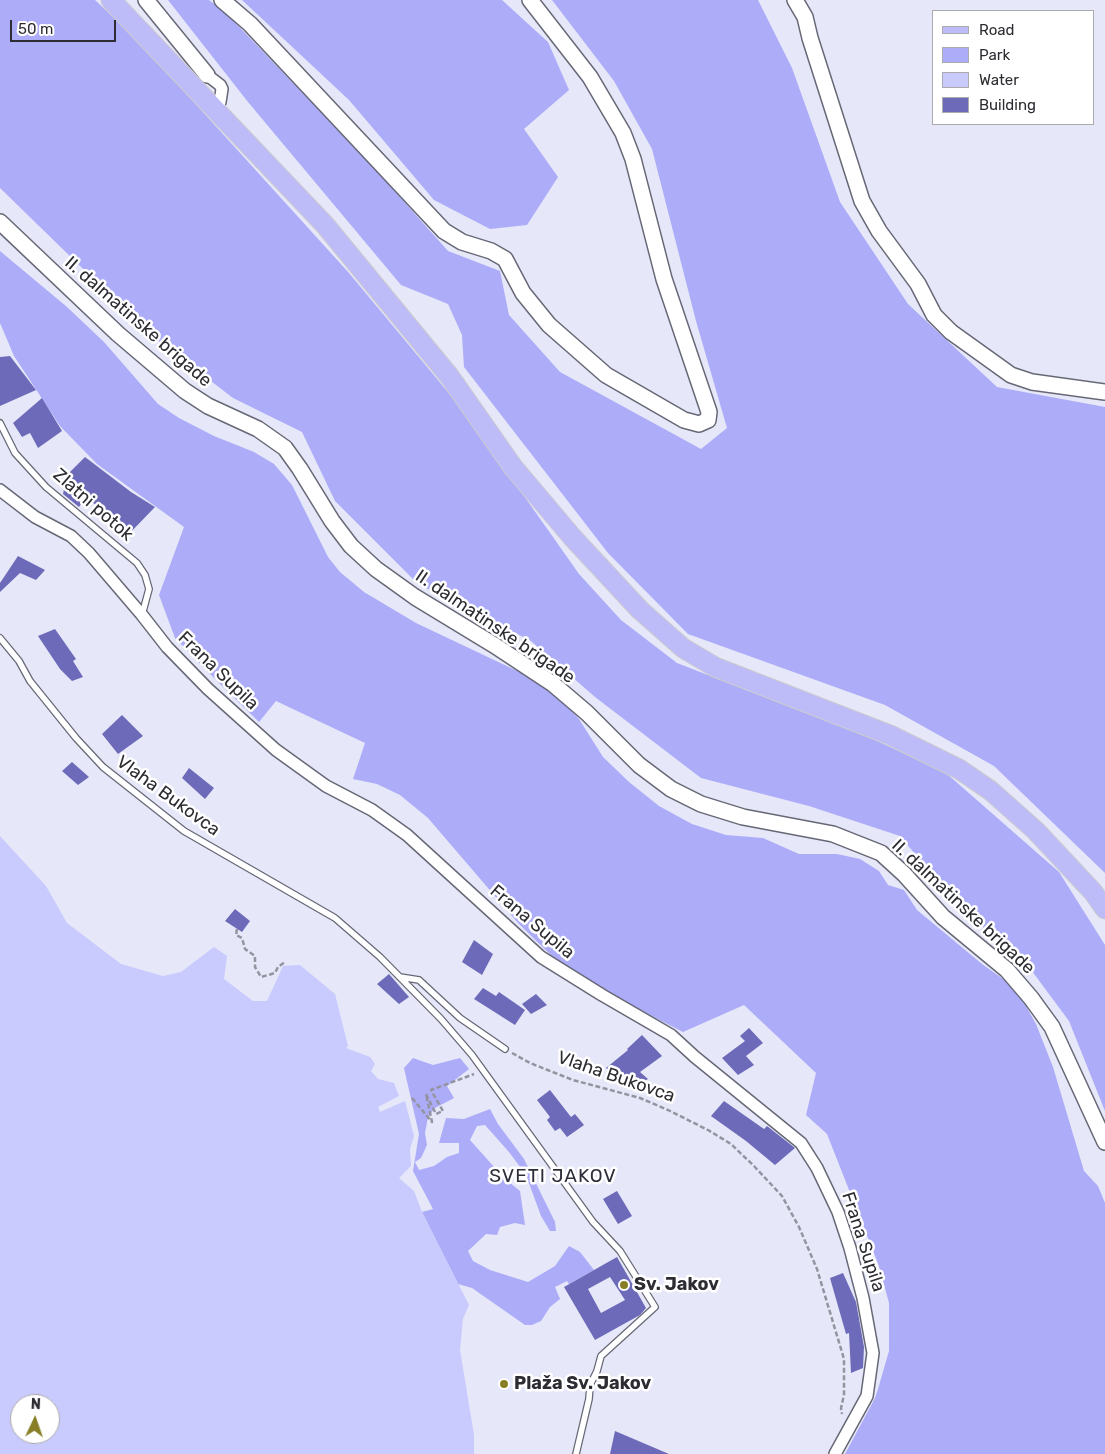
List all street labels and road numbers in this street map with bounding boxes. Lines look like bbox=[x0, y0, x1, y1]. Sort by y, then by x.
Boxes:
street label: II. dalmatinske brigade bbox=[60, 252, 216, 392]
street label: Zlatni potok bbox=[48, 464, 138, 546]
street label: II. dalmatinske brigade bbox=[411, 566, 579, 688]
street label: Frana Supila bbox=[173, 627, 263, 715]
street label: Vlaha Bukovca bbox=[112, 751, 224, 841]
street label: II. dalmatinske brigade bbox=[887, 835, 1039, 979]
street label: Frana Supila bbox=[485, 880, 579, 964]
street label: Vlaha Bukovca bbox=[555, 1047, 677, 1107]
street label: Frana Supila bbox=[837, 1189, 889, 1295]

